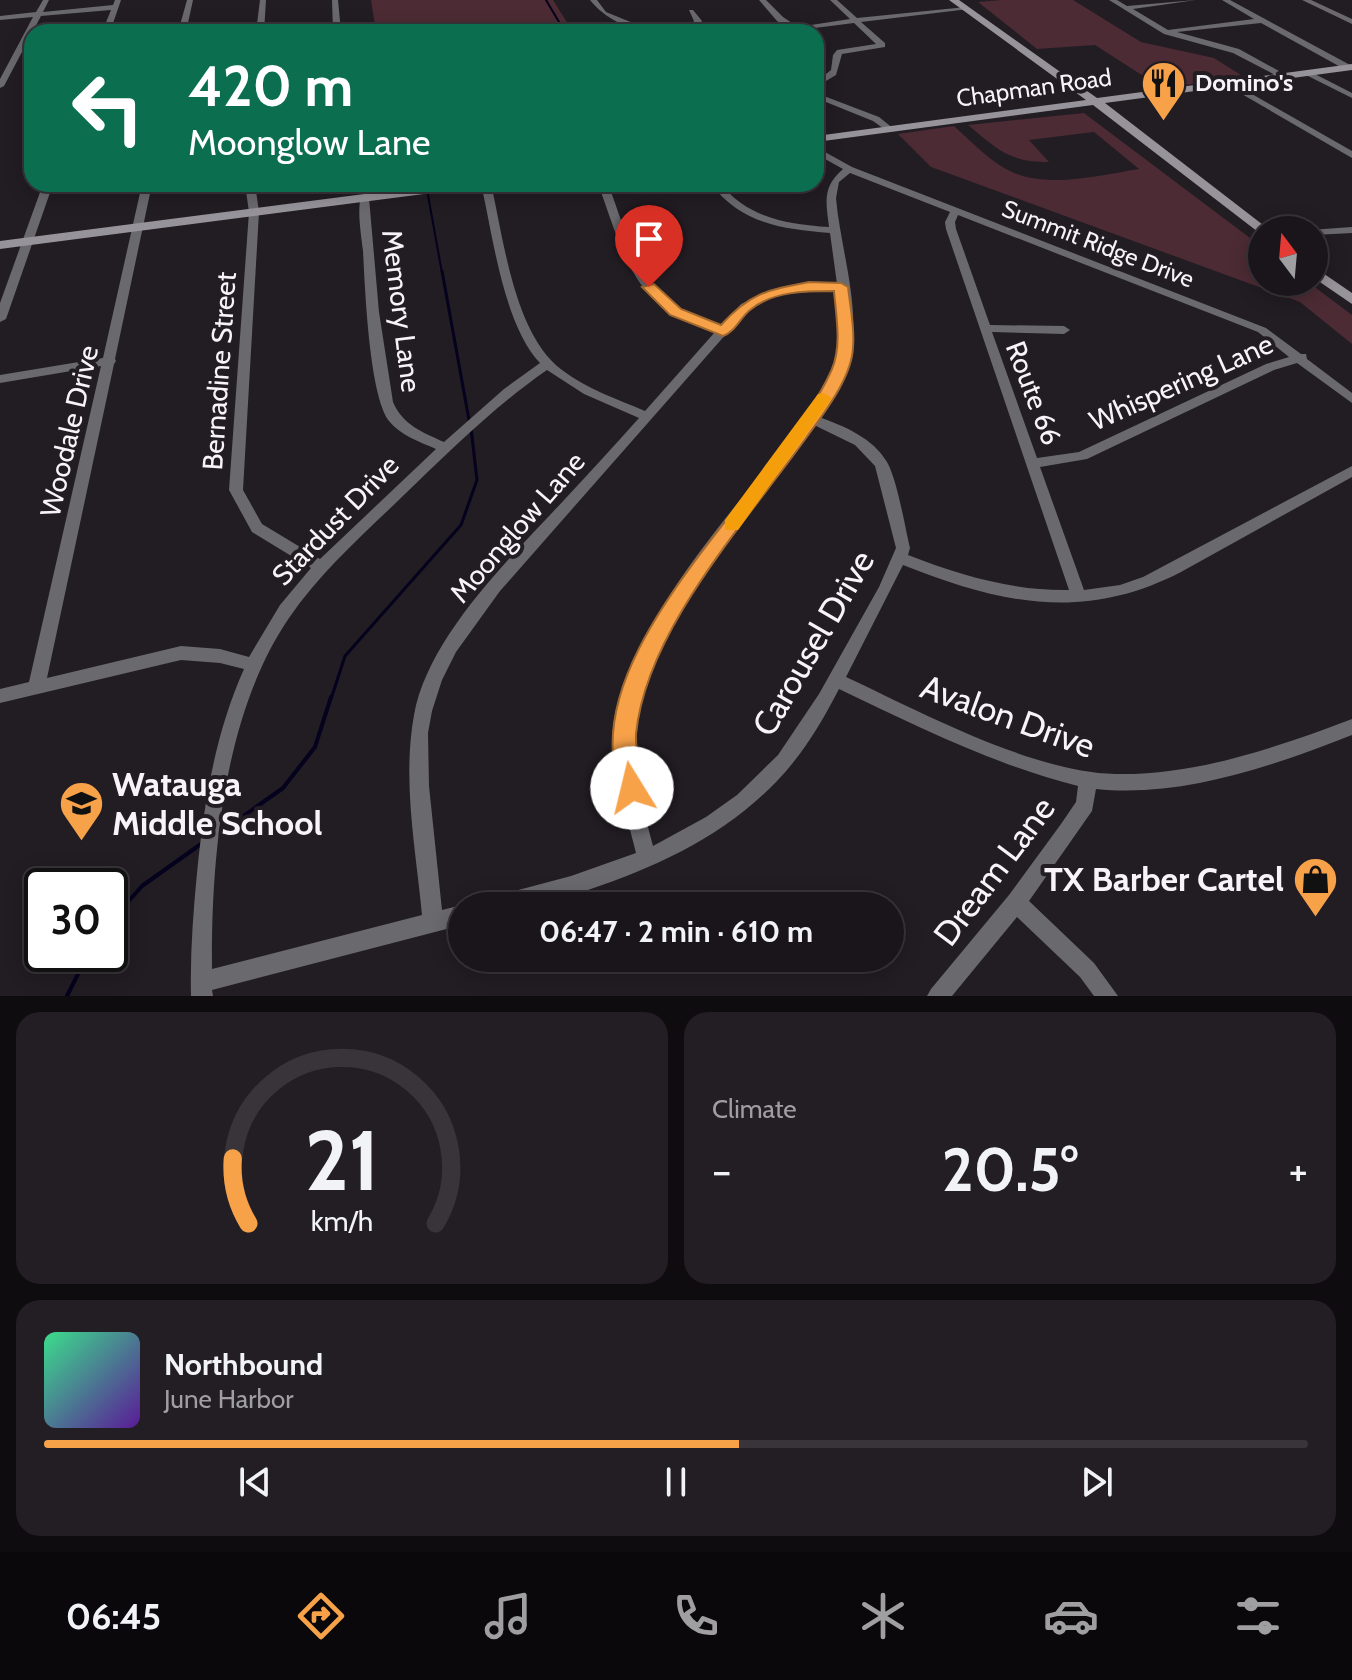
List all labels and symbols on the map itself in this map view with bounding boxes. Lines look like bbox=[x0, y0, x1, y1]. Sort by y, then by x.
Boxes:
restaurant icon: Domino's bbox=[1140, 59, 1188, 122]
street label: Chapman Road bbox=[955, 62, 1113, 113]
place label: Domino's bbox=[1195, 68, 1293, 97]
street label: Summit Ridge Drive bbox=[998, 194, 1198, 294]
pin bbox=[615, 205, 683, 287]
north arrow bbox=[1248, 216, 1328, 296]
street label: Memory Lane bbox=[375, 228, 429, 394]
street label: Bernadine Street bbox=[195, 271, 243, 471]
street label: Whispering Lane bbox=[1084, 326, 1278, 438]
street label: Route 66 bbox=[999, 336, 1069, 450]
street label: Woodale Drive bbox=[33, 342, 105, 520]
street label: Moonglow Lane bbox=[442, 445, 592, 609]
street label: Stardust Drive bbox=[265, 448, 405, 592]
street label: Carousel Drive bbox=[743, 543, 883, 743]
street label: Avalon Drive bbox=[915, 665, 1101, 767]
position arrow bbox=[590, 746, 674, 830]
place label: Watauga Middle School bbox=[112, 763, 323, 844]
school or university icon: Watauga Middle School bbox=[57, 780, 105, 843]
street label: Dream Lane bbox=[924, 788, 1064, 954]
shop icon: TX Barber Cartel bbox=[1291, 855, 1339, 918]
place label: TX Barber Cartel bbox=[1044, 858, 1284, 900]
speed limit sign: 30 bbox=[24, 868, 128, 972]

